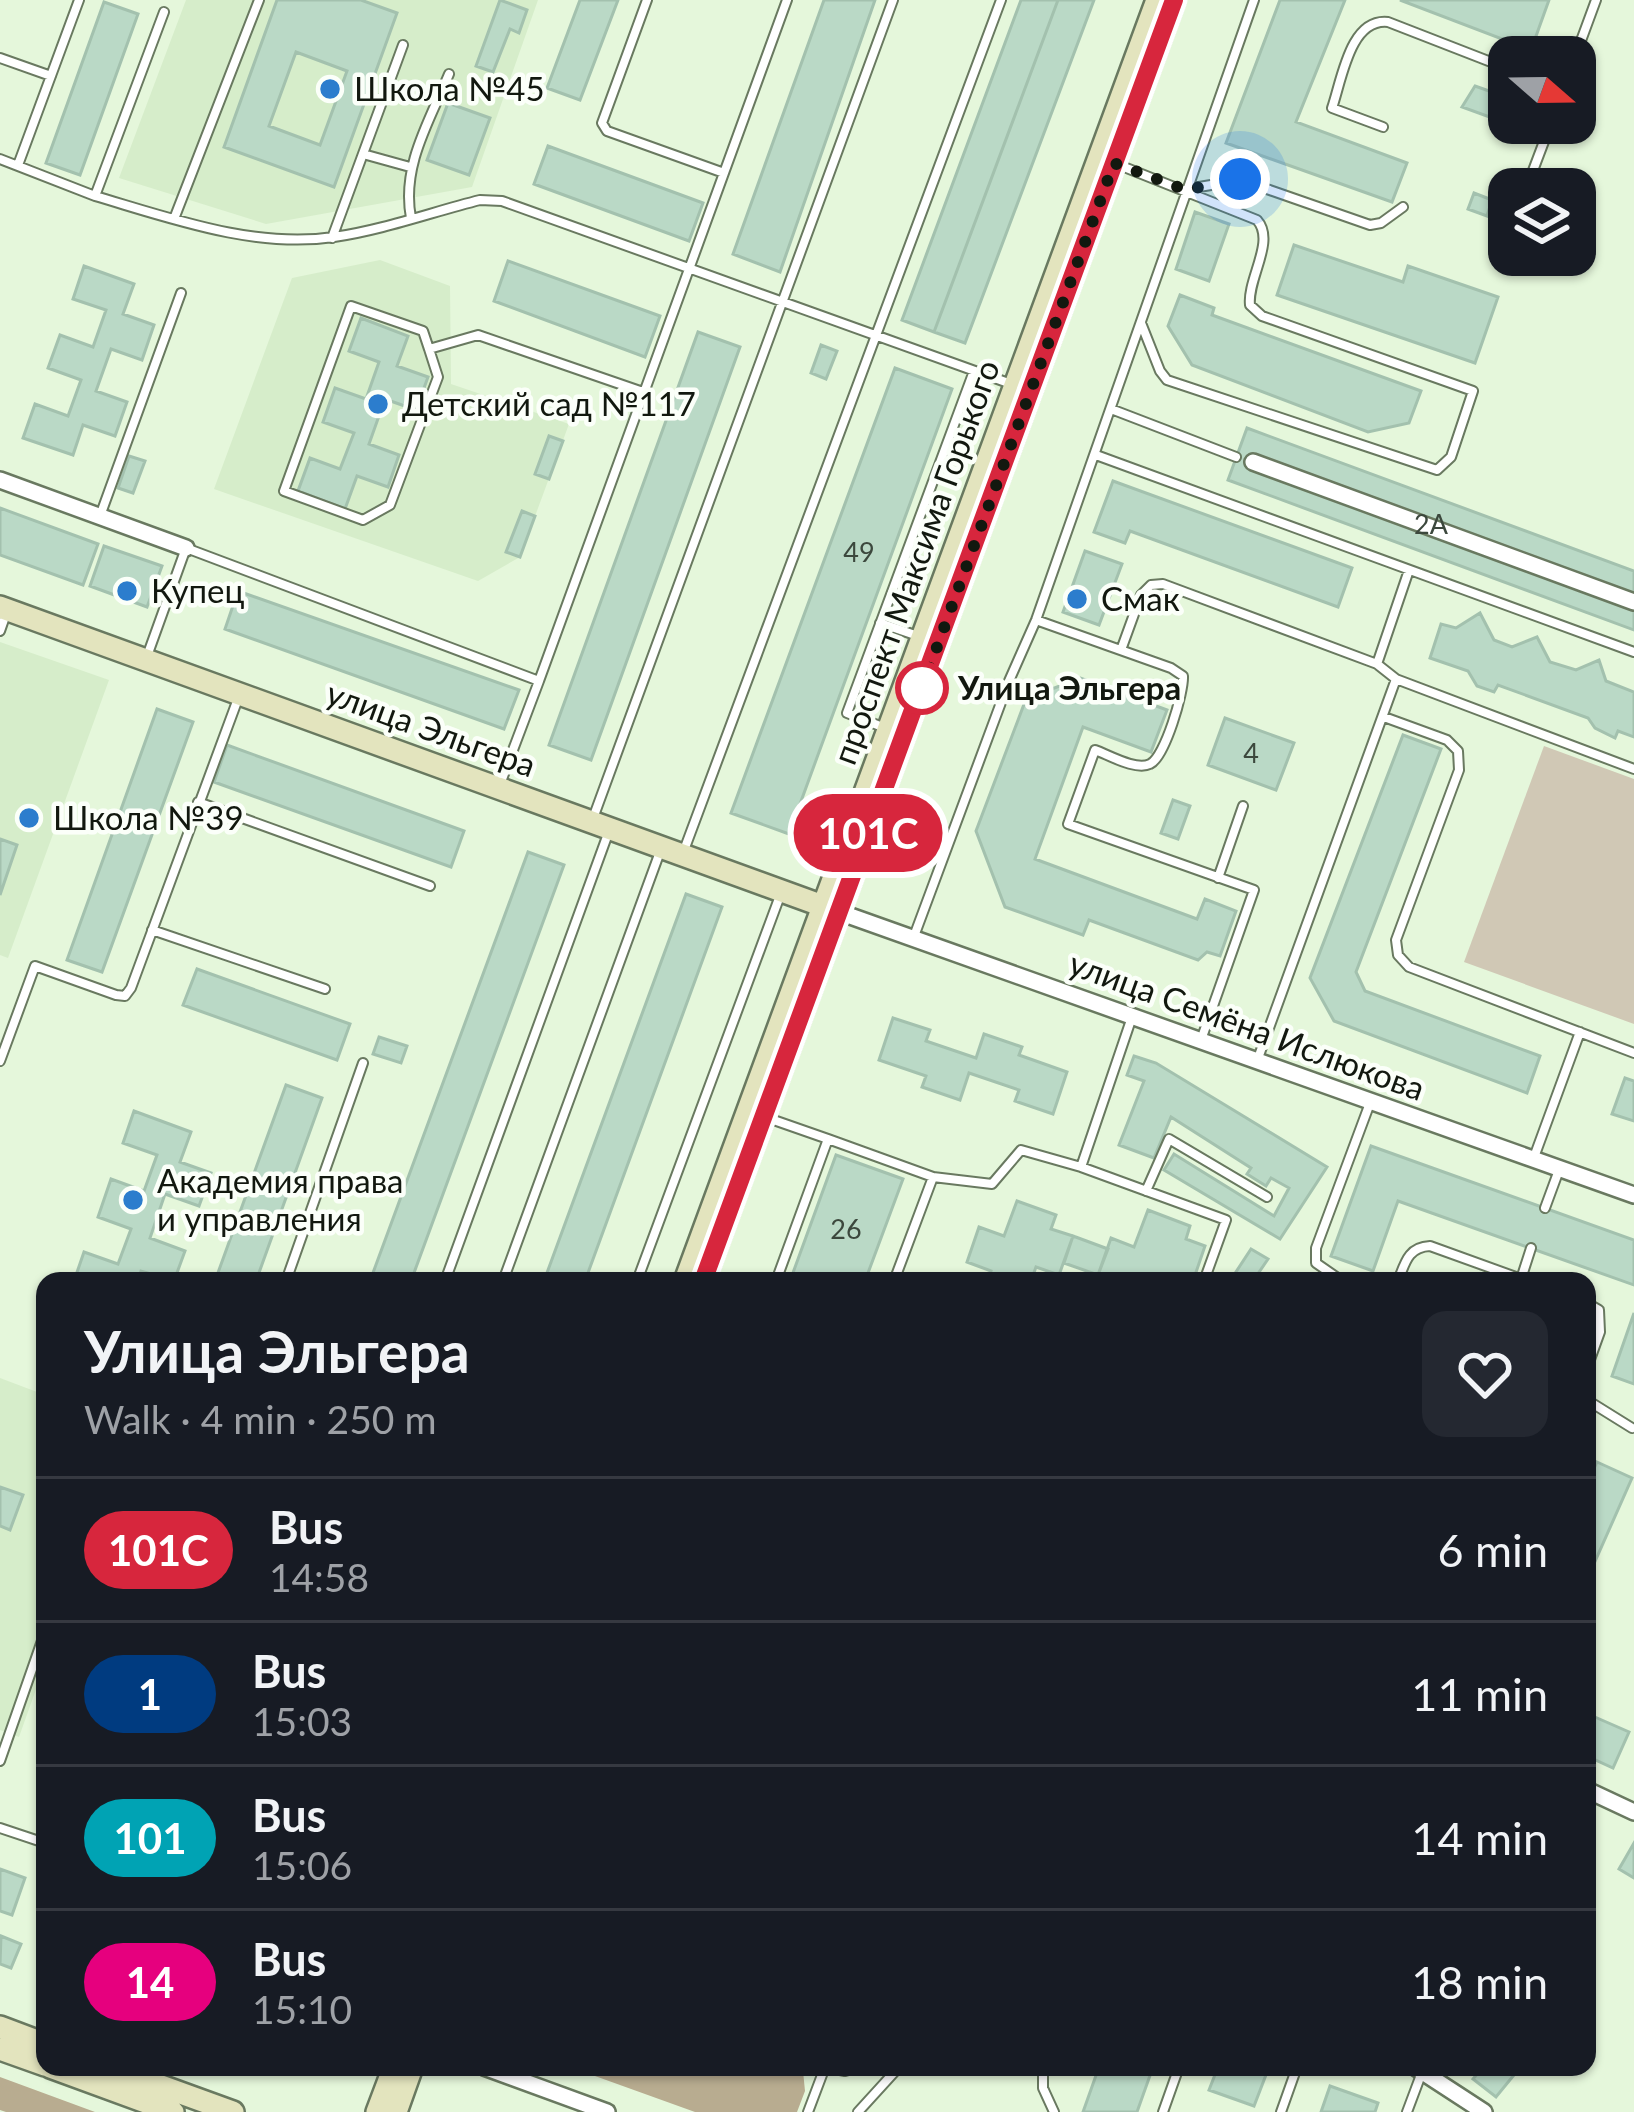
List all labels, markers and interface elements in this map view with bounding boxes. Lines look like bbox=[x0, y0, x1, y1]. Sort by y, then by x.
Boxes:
north arrow bbox=[1488, 36, 1596, 144]
map controls bbox=[1488, 36, 1596, 276]
place label: Школа №45 bbox=[354, 68, 545, 108]
marker: Школа №45 bbox=[317, 76, 343, 102]
your location bbox=[1210, 149, 1270, 209]
button: layers bbox=[1488, 168, 1596, 276]
street label: проспект Максима Горького bbox=[823, 354, 1007, 769]
place label: Детский сад №117 bbox=[402, 383, 696, 423]
marker: Детский сад №117 bbox=[365, 391, 391, 417]
house number: 2А bbox=[1414, 507, 1449, 540]
house number: 49 bbox=[843, 535, 875, 568]
place label: Купец bbox=[151, 570, 244, 610]
marker: Купец bbox=[114, 578, 140, 604]
place label: Смак bbox=[1101, 578, 1180, 618]
marker: Смак bbox=[1064, 586, 1090, 612]
marker: Улица Эльгера bbox=[897, 663, 947, 713]
place label: Улица Эльгера bbox=[957, 667, 1181, 707]
street label: улица Эльгера bbox=[321, 672, 541, 784]
house number: 4 bbox=[1243, 736, 1259, 769]
line badge: 101С bbox=[784, 794, 952, 872]
place label: Школа №39 bbox=[53, 797, 244, 837]
marker: Школа №39 bbox=[16, 805, 42, 831]
text: 101С bbox=[818, 808, 918, 858]
street label: улица Семёна Ислюкова bbox=[1064, 942, 1431, 1108]
place label: Академия права и управления bbox=[157, 1160, 403, 1238]
marker: Академия права и управления bbox=[120, 1187, 146, 1213]
house number: 26 bbox=[830, 1212, 862, 1245]
button: heart bbox=[1422, 1311, 1548, 1437]
text: Улица Эльгера bbox=[84, 1317, 470, 1385]
text: Walk · 4 min · 250 m bbox=[84, 1396, 437, 1442]
text: Bus bbox=[269, 1500, 343, 1554]
text: 6 min bbox=[1437, 1523, 1548, 1577]
text: 101С bbox=[108, 1525, 209, 1575]
text: 14:58 bbox=[269, 1554, 369, 1600]
text: Bus bbox=[252, 1644, 326, 1698]
text: 11 min bbox=[1411, 1667, 1548, 1721]
text: 1 bbox=[138, 1669, 162, 1719]
text: 15:03 bbox=[252, 1698, 352, 1744]
text: Bus bbox=[252, 1788, 326, 1842]
text: 14 min bbox=[1411, 1811, 1548, 1865]
text: 101 bbox=[113, 1813, 187, 1863]
text: 15:06 bbox=[252, 1842, 352, 1888]
text: Bus bbox=[252, 1932, 326, 1986]
text: 18 min bbox=[1411, 1955, 1548, 2009]
text: 14 bbox=[126, 1957, 174, 2007]
text: 15:10 bbox=[252, 1986, 352, 2032]

